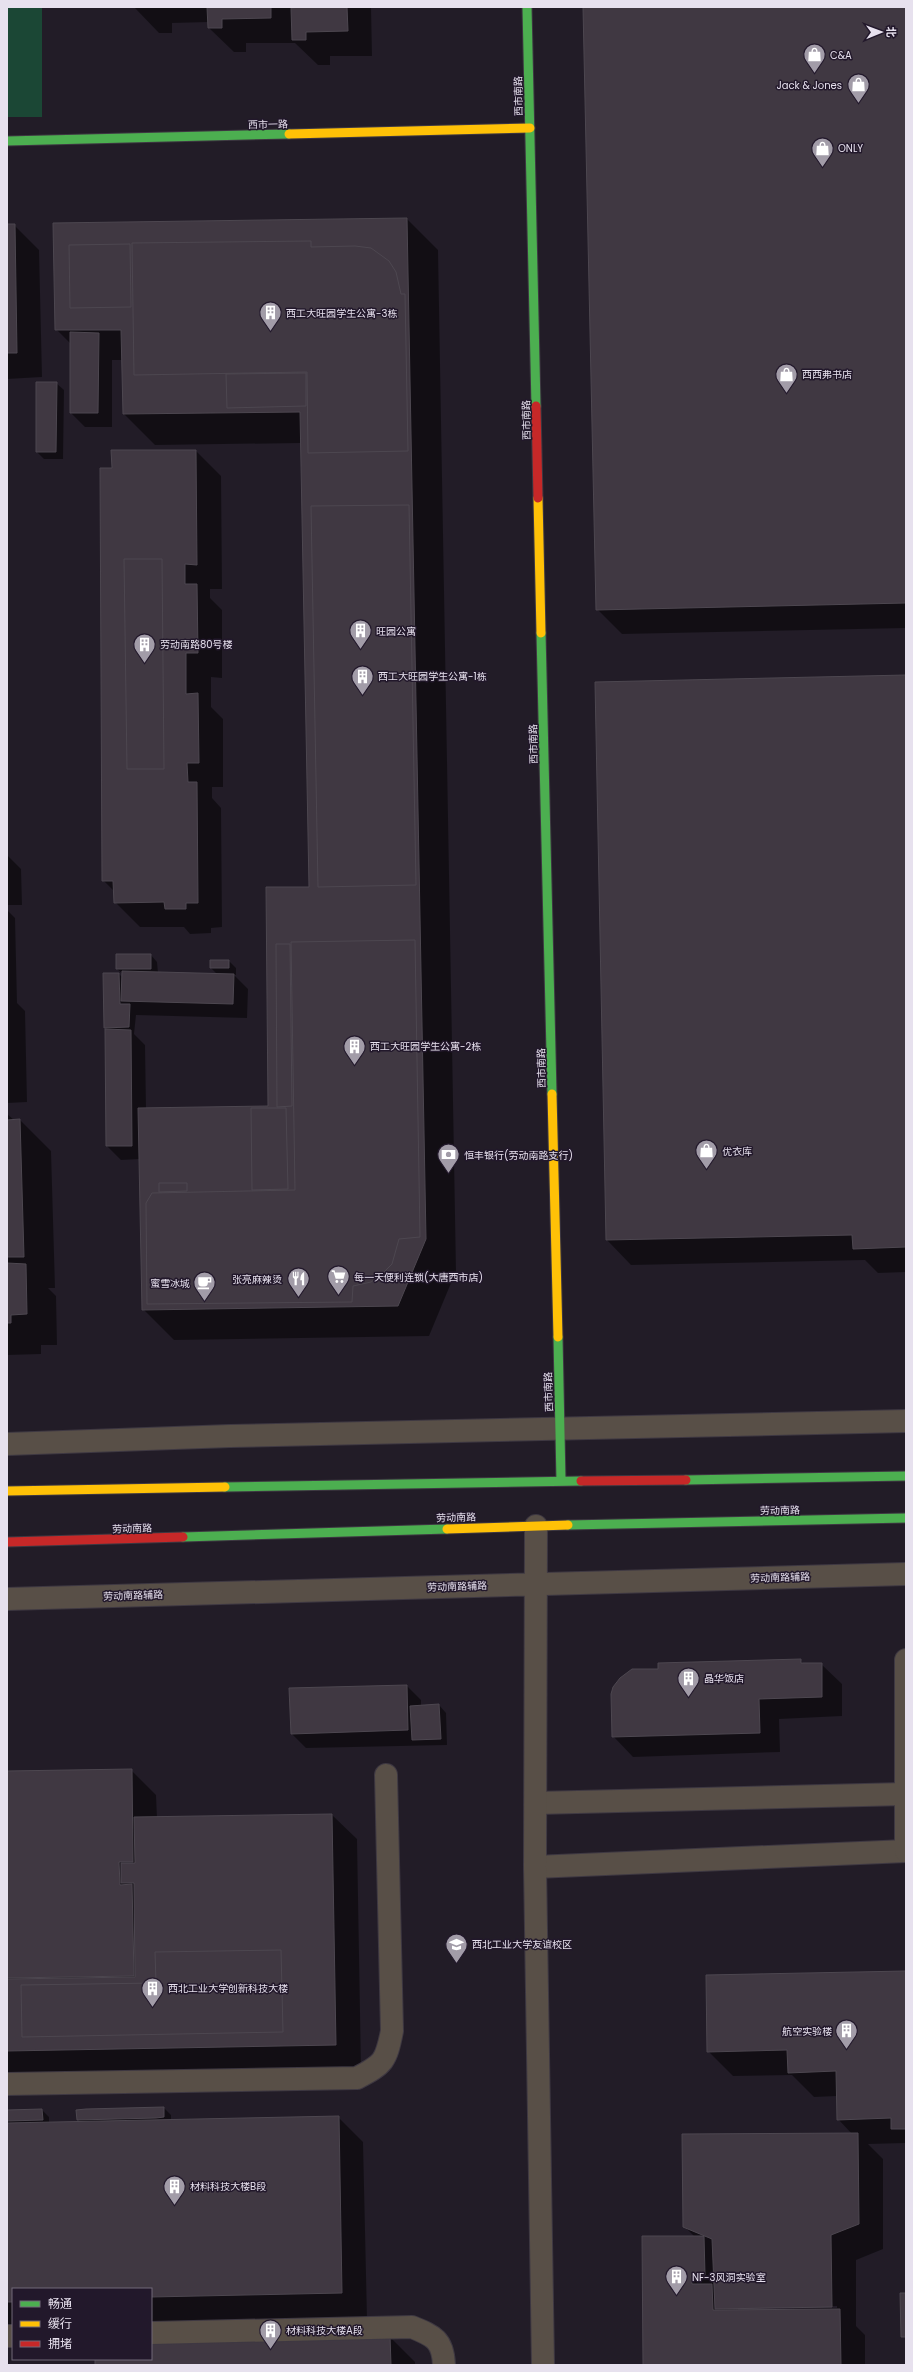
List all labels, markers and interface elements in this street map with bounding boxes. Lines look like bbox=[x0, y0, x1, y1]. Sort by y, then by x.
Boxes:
north arrow bbox=[861, 12, 901, 52]
text: 北 bbox=[883, 26, 899, 37]
shop icon: C&A bbox=[802, 42, 828, 75]
place label: C&A bbox=[830, 48, 852, 63]
shop icon: Jack & Jones bbox=[845, 72, 871, 105]
street label: 西市南路 bbox=[511, 76, 526, 116]
place label: Jack & Jones bbox=[776, 78, 842, 93]
street label: 西市一路 bbox=[248, 117, 288, 132]
shop icon: ONLY bbox=[810, 135, 836, 168]
place label: ONLY bbox=[838, 141, 863, 156]
building icon: 西工大旺园学生公寓-3栋 bbox=[257, 300, 283, 333]
place label: 西工大旺园学生公寓-3栋 bbox=[286, 306, 397, 321]
shop icon: 西西弗书店 bbox=[774, 361, 800, 394]
place label: 西西弗书店 bbox=[802, 367, 852, 382]
street label: 西市南路 bbox=[519, 400, 534, 440]
building icon: 旺园公寓 bbox=[347, 618, 373, 651]
place label: 旺园公寓 bbox=[376, 624, 416, 639]
building icon: 劳动南路80号楼 bbox=[131, 631, 157, 664]
place label: 劳动南路80号楼 bbox=[160, 637, 233, 652]
building icon: 西工大旺园学生公寓-1栋 bbox=[350, 663, 376, 696]
place label: 西工大旺园学生公寓-1栋 bbox=[378, 669, 487, 684]
street label: 西市南路 bbox=[526, 724, 541, 764]
building icon: 西工大旺园学生公寓-2栋 bbox=[342, 1033, 368, 1066]
place label: 西工大旺园学生公寓-2栋 bbox=[370, 1039, 481, 1054]
street label: 西市南路 bbox=[534, 1048, 549, 1088]
shop icon: 优衣库 bbox=[694, 1138, 720, 1171]
bank icon: 恒丰银行(劳动南路支行) bbox=[436, 1142, 462, 1175]
place label: 优衣库 bbox=[722, 1144, 752, 1159]
place label: 恒丰银行(劳动南路支行) bbox=[464, 1148, 573, 1163]
supermarket icon: 每一天便利连锁(大唐西市店) bbox=[325, 1264, 351, 1297]
restaurant icon: 张亮麻辣烫 bbox=[285, 1266, 311, 1299]
cafe icon: 蜜雪冰城 bbox=[192, 1270, 218, 1303]
place label: 每一天便利连锁(大唐西市店) bbox=[354, 1270, 483, 1285]
place label: 张亮麻辣烫 bbox=[232, 1272, 282, 1287]
place label: 蜜雪冰城 bbox=[150, 1276, 190, 1291]
street label: 西市南路 bbox=[540, 1372, 557, 1412]
street label: 劳动南路 bbox=[760, 1503, 800, 1518]
street label: 劳动南路 bbox=[436, 1509, 476, 1526]
street label: 劳动南路 bbox=[112, 1520, 152, 1537]
street label: 劳动南路辅路 bbox=[750, 1569, 810, 1586]
street label: 劳动南路辅路 bbox=[427, 1578, 487, 1595]
street label: 劳动南路辅路 bbox=[103, 1587, 163, 1604]
building icon: 晶华饭店 bbox=[676, 1665, 702, 1698]
place label: 晶华饭店 bbox=[704, 1671, 744, 1686]
school or university icon: 西北工业大学友谊校区 bbox=[443, 1931, 469, 1964]
place label: 西北工业大学友谊校区 bbox=[472, 1937, 572, 1952]
building icon: 西北工业大学创新科技大楼 bbox=[139, 1975, 165, 2008]
place label: 西北工业大学创新科技大楼 bbox=[168, 1981, 288, 1996]
building icon: 航空实验楼 bbox=[834, 2018, 860, 2051]
place label: 航空实验楼 bbox=[782, 2024, 832, 2039]
building icon: 材料科技大楼B段 bbox=[161, 2173, 187, 2206]
place label: 材料科技大楼B段 bbox=[190, 2179, 266, 2194]
building icon: NF-3风洞实验室 bbox=[664, 2264, 690, 2297]
place label: NF-3风洞实验室 bbox=[692, 2270, 765, 2285]
legend bbox=[12, 2288, 152, 2360]
text: 畅通 bbox=[48, 2295, 72, 2312]
text: 缓行 bbox=[48, 2315, 72, 2332]
building icon: 材料科技大楼A段 bbox=[258, 2317, 284, 2350]
place label: 材料科技大楼A段 bbox=[286, 2323, 363, 2338]
text: 拥堵 bbox=[48, 2335, 72, 2352]

